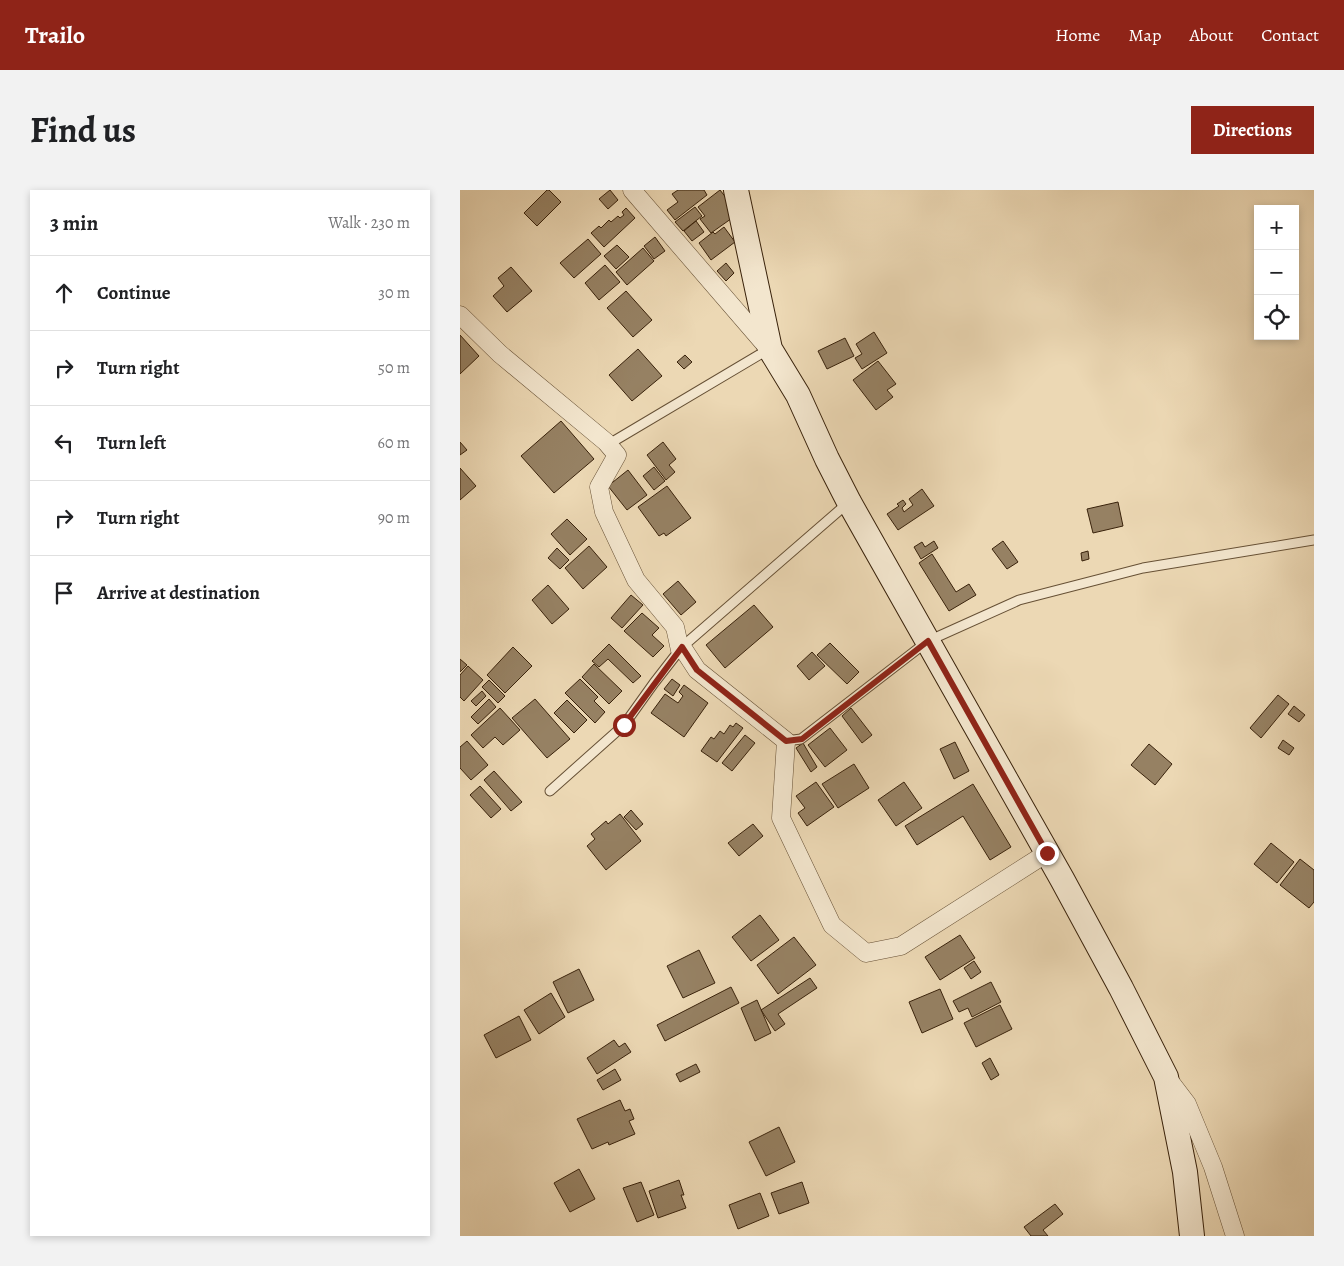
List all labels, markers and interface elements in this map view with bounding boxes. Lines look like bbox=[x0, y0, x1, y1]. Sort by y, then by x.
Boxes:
text: Trailo bbox=[25, 19, 85, 51]
text: Home bbox=[1055, 23, 1100, 47]
text: Map bbox=[1128, 23, 1161, 47]
text: About bbox=[1189, 23, 1233, 47]
text: Contact bbox=[1261, 23, 1319, 47]
text: Find us bbox=[30, 106, 136, 154]
button: Directions bbox=[1191, 106, 1314, 154]
map controls bbox=[1254, 205, 1299, 340]
button: + bbox=[1254, 205, 1299, 250]
text: 3 min bbox=[50, 209, 98, 237]
text: Walk · 230 m bbox=[328, 212, 410, 234]
button: − bbox=[1254, 250, 1299, 295]
icon: ahead bbox=[50, 279, 78, 307]
text: Continue bbox=[97, 280, 171, 306]
text: 30 m bbox=[378, 282, 410, 304]
button: locate bbox=[1254, 295, 1299, 340]
icon: right bbox=[50, 354, 78, 382]
text: Turn right bbox=[97, 355, 179, 381]
text: 50 m bbox=[378, 357, 410, 379]
icon: left bbox=[50, 429, 78, 457]
text: Turn left bbox=[97, 430, 166, 456]
text: 60 m bbox=[378, 432, 410, 454]
icon: right bbox=[50, 504, 78, 532]
text: Turn right bbox=[97, 505, 179, 531]
text: 90 m bbox=[378, 507, 410, 529]
icon: arrive bbox=[50, 579, 78, 607]
text: Arrive at destination bbox=[97, 580, 260, 606]
route start bbox=[613, 714, 636, 737]
route end bbox=[1036, 842, 1059, 865]

